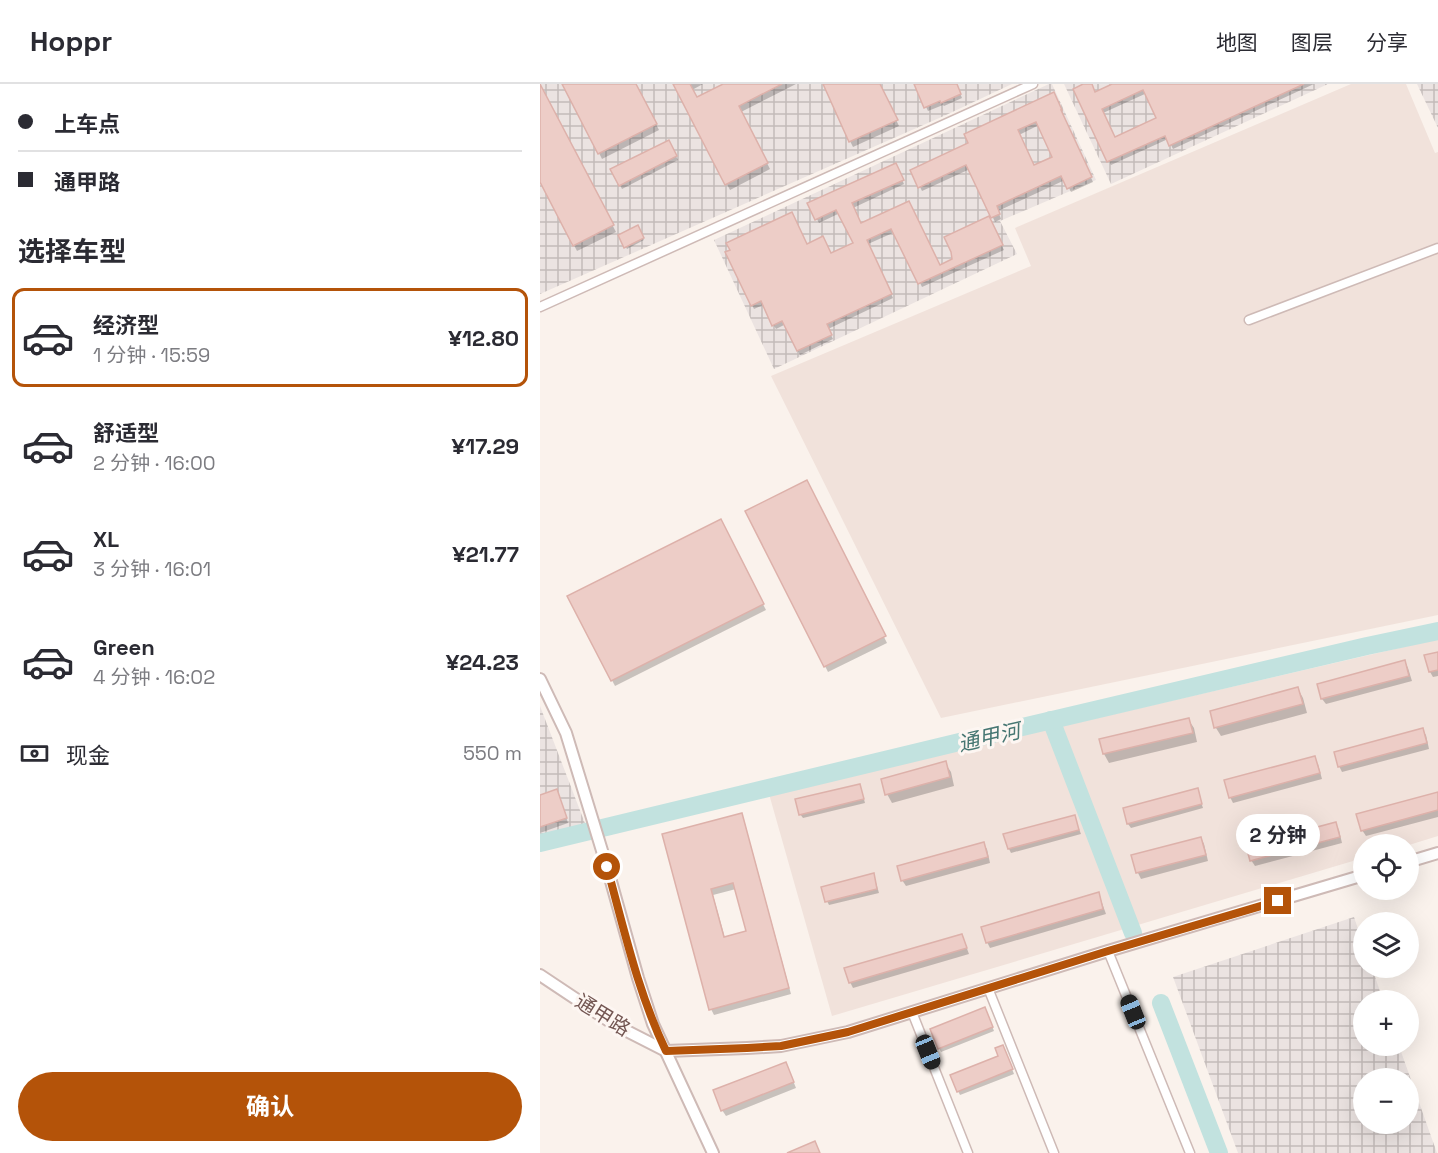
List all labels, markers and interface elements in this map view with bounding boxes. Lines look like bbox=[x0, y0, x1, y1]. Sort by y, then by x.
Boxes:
text: Hoppr bbox=[30, 23, 112, 59]
text: 地图 bbox=[1216, 29, 1258, 56]
text: 图层 bbox=[1291, 29, 1333, 56]
text: 分享 bbox=[1366, 29, 1408, 56]
text: 上车点 bbox=[54, 110, 120, 138]
text: 通甲路 bbox=[54, 168, 120, 196]
text: 选择车型 bbox=[18, 234, 126, 269]
icon: car bbox=[21, 311, 75, 365]
text: 经济型 bbox=[93, 311, 159, 339]
text: ¥12.80 bbox=[448, 324, 519, 352]
text: 1 分钟 · 15:59 bbox=[93, 342, 210, 368]
icon: car bbox=[21, 419, 75, 473]
text: 舒适型 bbox=[93, 419, 159, 447]
text: ¥17.29 bbox=[452, 432, 519, 460]
text: 2 分钟 · 16:00 bbox=[93, 450, 216, 476]
text: XL bbox=[93, 525, 119, 553]
icon: car bbox=[21, 527, 75, 581]
text: ¥21.77 bbox=[452, 540, 519, 568]
text: 3 分钟 · 16:01 bbox=[93, 556, 211, 582]
text: Green bbox=[93, 633, 155, 661]
icon: car bbox=[21, 635, 75, 689]
text: ¥24.23 bbox=[446, 648, 519, 676]
text: 4 分钟 · 16:02 bbox=[93, 664, 215, 690]
water label: 通甲河 bbox=[955, 716, 1027, 757]
icon: cash bbox=[18, 737, 51, 770]
text: 550 m bbox=[463, 740, 522, 766]
text: 现金 bbox=[66, 741, 110, 769]
callout: 2 分钟 bbox=[1236, 814, 1320, 856]
text: 2 分钟 bbox=[1250, 822, 1306, 848]
map controls bbox=[1353, 834, 1419, 1134]
button: locate bbox=[1353, 834, 1419, 900]
route start bbox=[593, 853, 620, 880]
route end bbox=[1264, 887, 1291, 914]
button: layers bbox=[1353, 912, 1419, 978]
street label: 通甲路 bbox=[571, 988, 635, 1042]
button: + bbox=[1353, 990, 1419, 1056]
car bbox=[1118, 992, 1148, 1032]
car bbox=[913, 1032, 943, 1072]
button: − bbox=[1353, 1068, 1419, 1134]
button: 确认 bbox=[18, 1072, 522, 1141]

